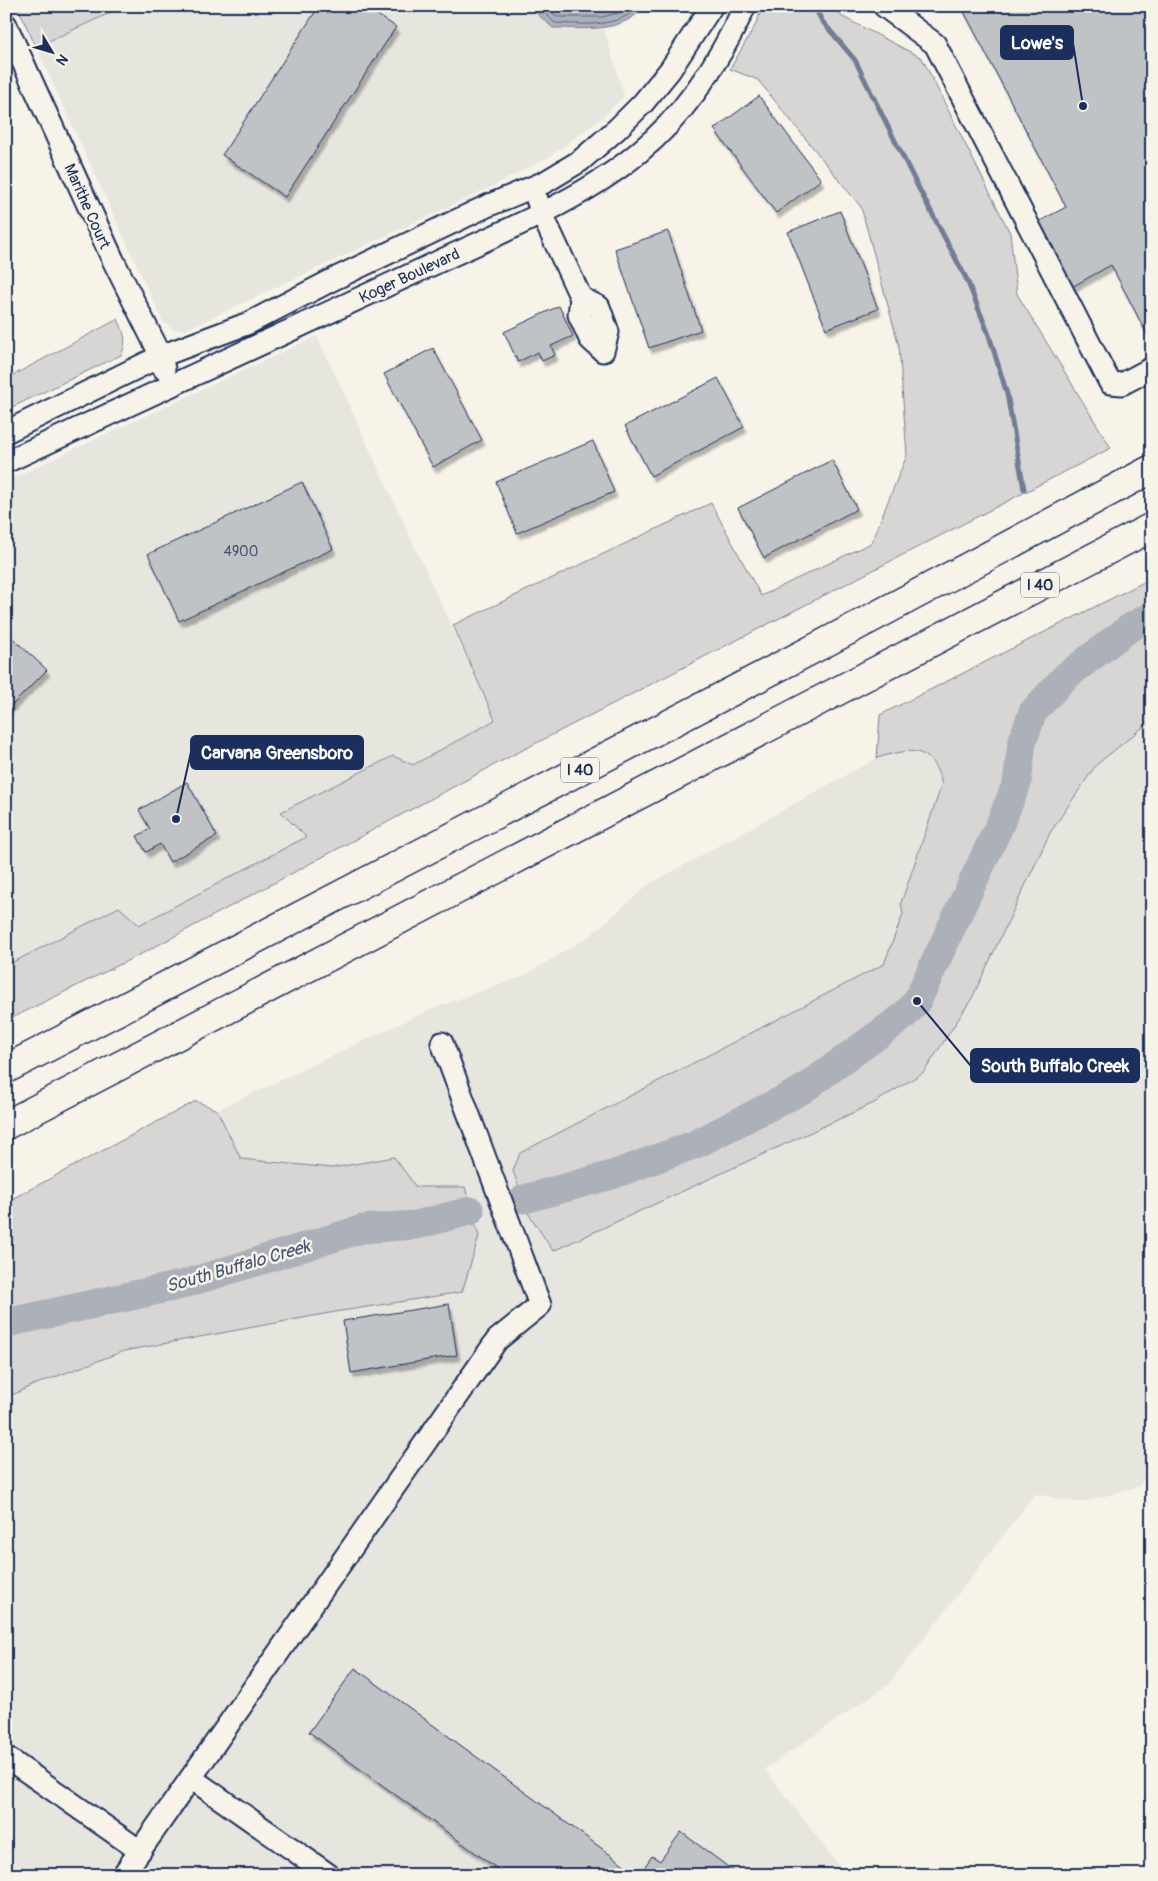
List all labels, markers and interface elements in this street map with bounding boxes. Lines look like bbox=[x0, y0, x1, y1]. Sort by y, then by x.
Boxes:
callout: Lowe's bbox=[1001, 26, 1073, 59]
north arrow bbox=[28, 28, 78, 78]
text: Lowe's bbox=[1011, 32, 1064, 55]
text: N bbox=[52, 51, 71, 69]
street label: Marithe Court bbox=[59, 161, 115, 253]
street label: Koger Boulevard bbox=[356, 244, 463, 308]
house number: 4900 bbox=[224, 543, 258, 560]
road number: I 40 bbox=[1021, 572, 1059, 598]
callout: Carvana Greensboro bbox=[191, 736, 363, 769]
text: Carvana Greensboro bbox=[201, 742, 353, 765]
road number: I 40 bbox=[561, 758, 599, 782]
callout: South Buffalo Creek bbox=[971, 1049, 1139, 1082]
text: South Buffalo Creek bbox=[981, 1055, 1130, 1078]
water label: South Buffalo Creek bbox=[164, 1235, 314, 1298]

